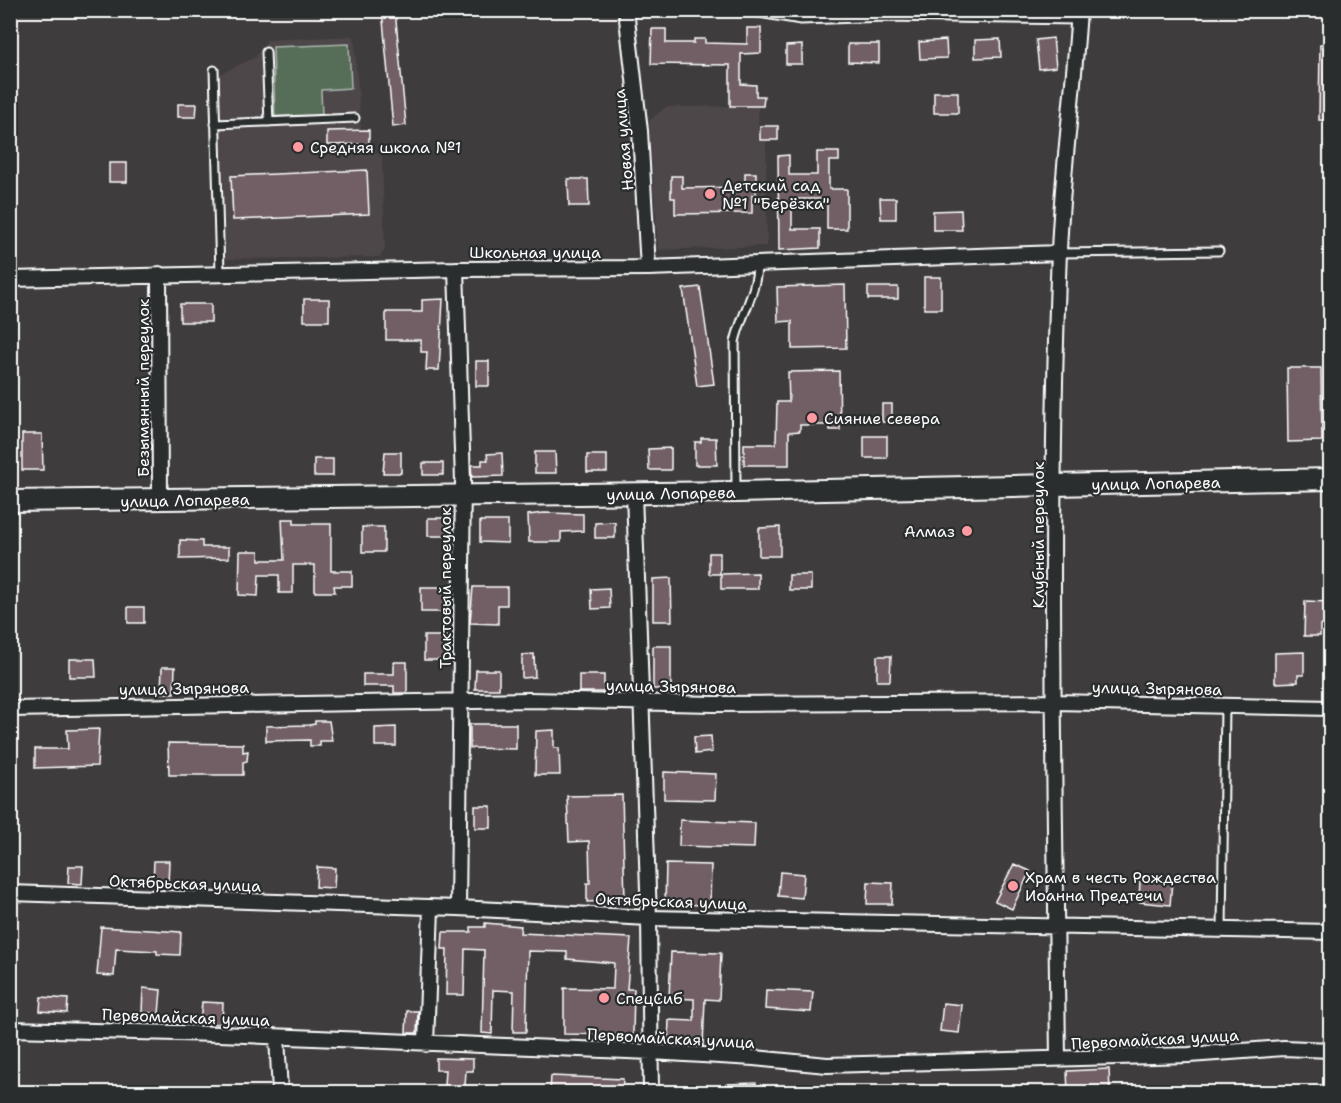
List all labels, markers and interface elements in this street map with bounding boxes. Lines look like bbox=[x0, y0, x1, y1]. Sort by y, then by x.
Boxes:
street label: Новая улица bbox=[609, 88, 638, 192]
place label: Средняя школа №1 bbox=[310, 137, 461, 158]
marker: Средняя школа №1 bbox=[291, 140, 305, 154]
place label: Детский сад №1 "Берёзка" bbox=[722, 175, 830, 214]
marker: Детский сад №1 "Берёзка" bbox=[703, 187, 717, 201]
street label: Школьная улица bbox=[469, 242, 601, 263]
street label: Безымянный переулок bbox=[133, 298, 154, 477]
place label: Сияние севера bbox=[824, 408, 940, 429]
marker: Сияние севера bbox=[805, 411, 819, 425]
street label: Клубный переулок bbox=[1028, 461, 1049, 608]
street label: улица Лопарева bbox=[1091, 472, 1221, 495]
street label: улица Лопарева bbox=[606, 482, 736, 505]
street label: улица Лопарева bbox=[120, 489, 250, 512]
street label: Трактовый переулок bbox=[435, 507, 456, 669]
place label: Алмаз bbox=[904, 521, 955, 542]
marker: Алмаз bbox=[960, 524, 974, 538]
street label: улица Зырянова bbox=[606, 675, 736, 698]
street label: улица Зырянова bbox=[119, 677, 249, 700]
street label: улица Зырянова bbox=[1092, 677, 1222, 700]
place label: Храм в честь Рождества Иоанна Предтечи bbox=[1025, 867, 1216, 906]
street label: Октябрьская улица bbox=[109, 870, 261, 897]
marker: Храм в честь Рождества Иоанна Предтечи bbox=[1006, 879, 1020, 893]
street label: Октябрьская улица bbox=[595, 888, 747, 915]
place label: СпецСиб bbox=[616, 988, 683, 1009]
marker: СпецСиб bbox=[597, 991, 611, 1005]
street label: Первомайская улица bbox=[102, 1004, 270, 1031]
street label: Первомайская улица bbox=[587, 1024, 755, 1053]
street label: Первомайская улица bbox=[1071, 1025, 1239, 1054]

